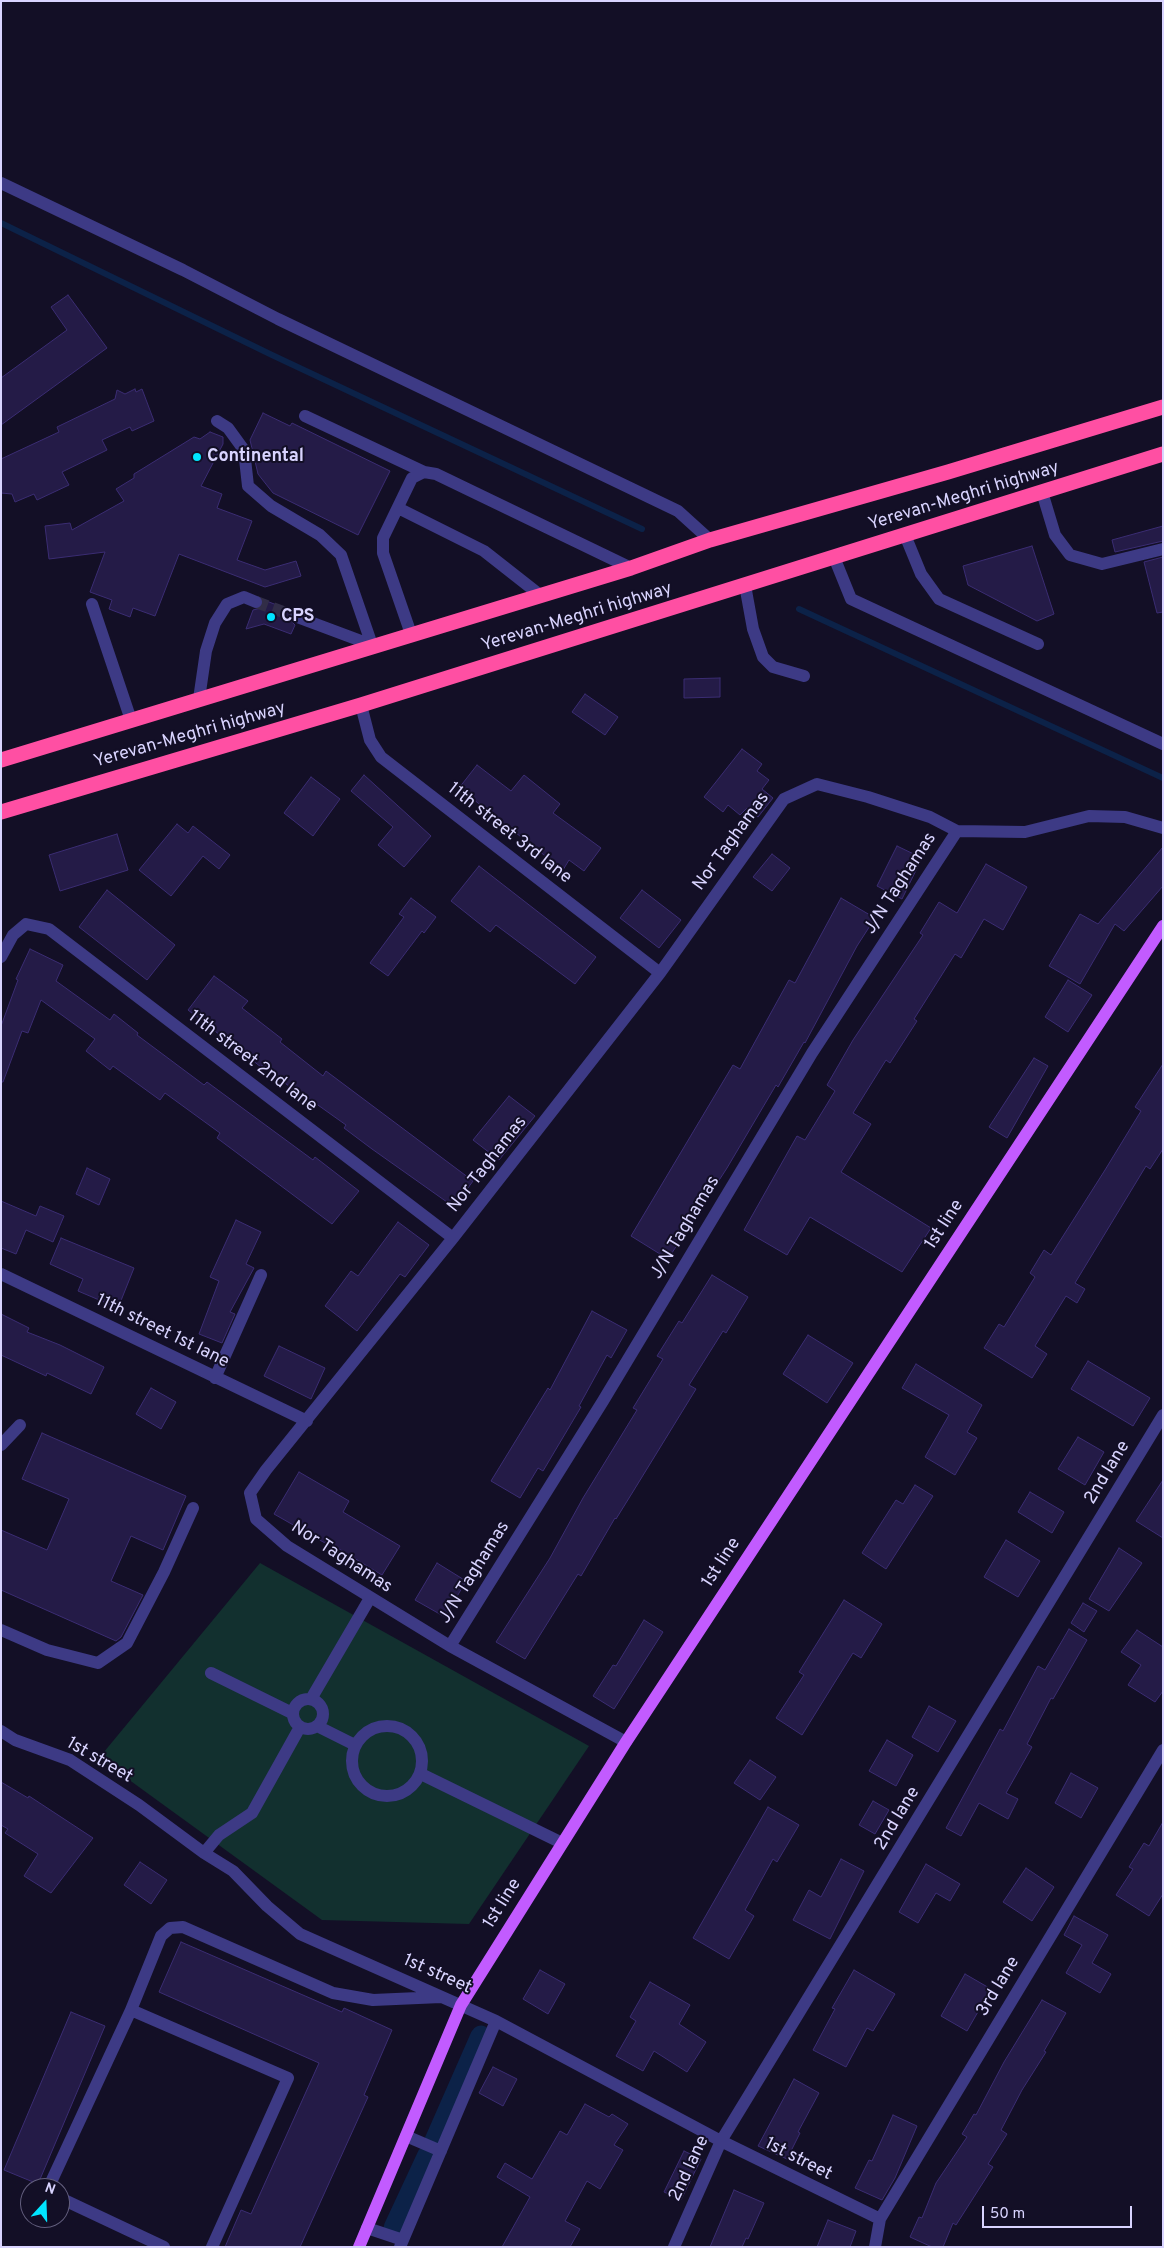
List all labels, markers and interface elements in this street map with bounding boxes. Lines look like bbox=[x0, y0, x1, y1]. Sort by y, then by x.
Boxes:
place label: Continental bbox=[207, 446, 304, 468]
marker: Continental bbox=[191, 451, 203, 463]
street label: Yerevan-Meghri highway bbox=[866, 458, 1062, 536]
street label: Yerevan-Meghri highway bbox=[479, 579, 675, 657]
place label: CPS bbox=[281, 606, 315, 628]
marker: CPS bbox=[265, 611, 277, 623]
street label: Yerevan-Meghri highway bbox=[92, 698, 288, 774]
street label: 11th street 3rd lane bbox=[442, 779, 576, 889]
street label: Nor Taghamas bbox=[689, 789, 775, 895]
street label: J/N Taghamas bbox=[860, 829, 942, 939]
street label: 11th street 2nd lane bbox=[183, 1006, 321, 1118]
street label: Nor Taghamas bbox=[444, 1113, 532, 1217]
street label: J/N Taghamas bbox=[647, 1172, 725, 1284]
street label: 1st line bbox=[921, 1196, 969, 1254]
street label: 11th street 1st lane bbox=[92, 1290, 232, 1374]
street label: 2nd lane bbox=[1081, 1437, 1135, 1509]
street label: Nor Taghamas bbox=[286, 1517, 396, 1599]
street label: J/N Taghamas bbox=[435, 1518, 515, 1628]
street label: 1st line bbox=[698, 1534, 746, 1592]
street label: 1st street bbox=[62, 1733, 136, 1789]
street label: 2nd lane bbox=[871, 1783, 925, 1855]
street label: 1st line bbox=[479, 1875, 527, 1933]
street label: 1st street bbox=[399, 1950, 475, 2000]
street label: 3rd lane bbox=[973, 1953, 1025, 2021]
street label: 2nd lane bbox=[665, 2133, 715, 2205]
street label: 1st street bbox=[761, 2134, 835, 2186]
north arrow bbox=[20, 2178, 70, 2228]
text: N bbox=[42, 2180, 58, 2199]
scale bar bbox=[984, 2196, 1134, 2228]
text: 50 m bbox=[990, 2205, 1025, 2224]

